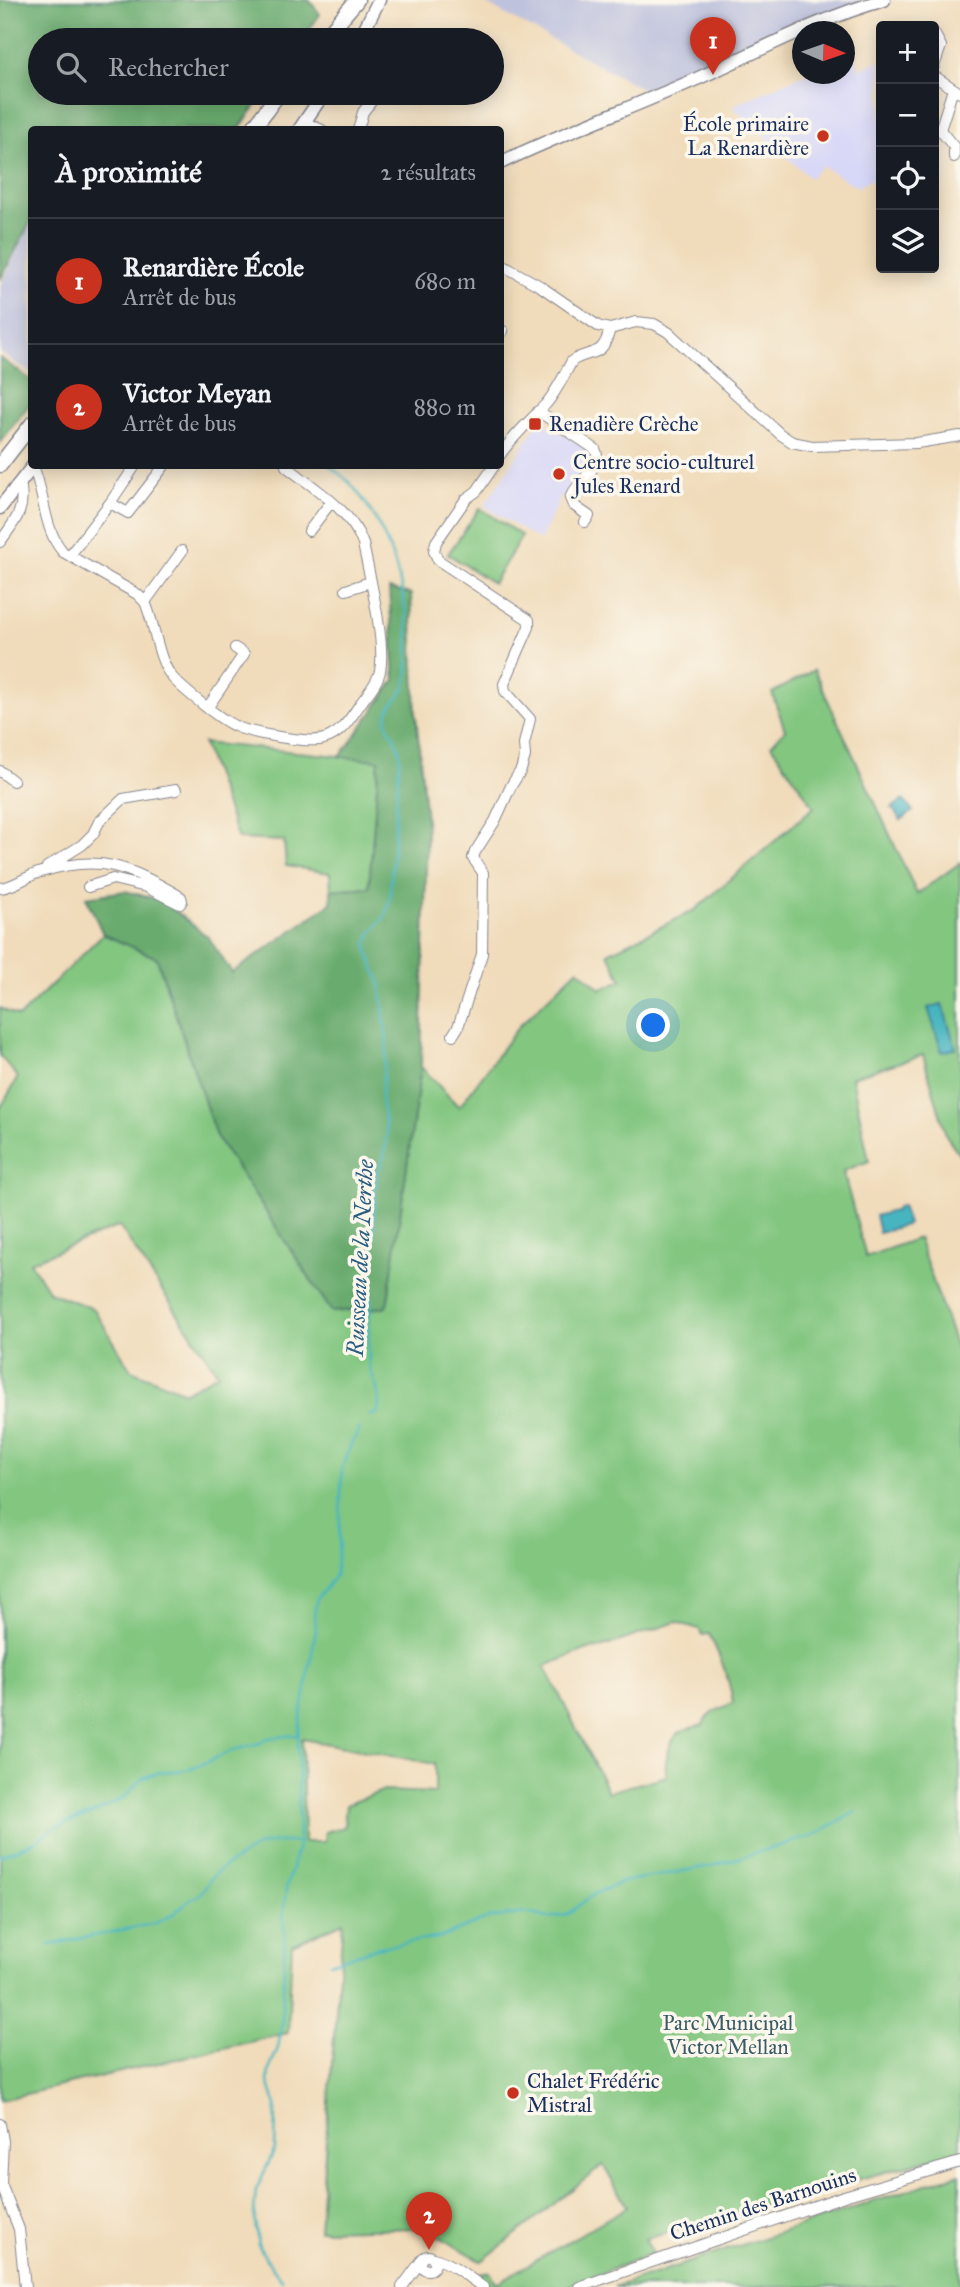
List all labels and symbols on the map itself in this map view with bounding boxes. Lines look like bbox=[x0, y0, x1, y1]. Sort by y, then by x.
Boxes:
pin: 1 bbox=[690, 17, 736, 75]
north arrow bbox=[792, 21, 855, 84]
place label: École primaire La Renardière bbox=[683, 110, 809, 161]
marker: École primaire La Renardière bbox=[815, 128, 831, 144]
place label: Renadière Crèche bbox=[549, 411, 699, 437]
marker: Renadière Crèche bbox=[527, 416, 543, 432]
place label: Centre socio-culturel Jules Renard bbox=[571, 449, 755, 499]
marker: Centre socio-culturel Jules Renard bbox=[551, 466, 567, 482]
your location bbox=[636, 1008, 670, 1042]
water label: Ruisseau de la Nerthe bbox=[341, 1159, 379, 1358]
park label: Parc Municipal Victor Mellan bbox=[662, 2010, 794, 2060]
place label: Chalet Frédéric Mistral bbox=[527, 2068, 660, 2118]
marker: Chalet Frédéric Mistral bbox=[505, 2085, 521, 2101]
street label: Chemin des Barnouins bbox=[667, 2162, 859, 2246]
pin: 2 bbox=[406, 2192, 452, 2250]

